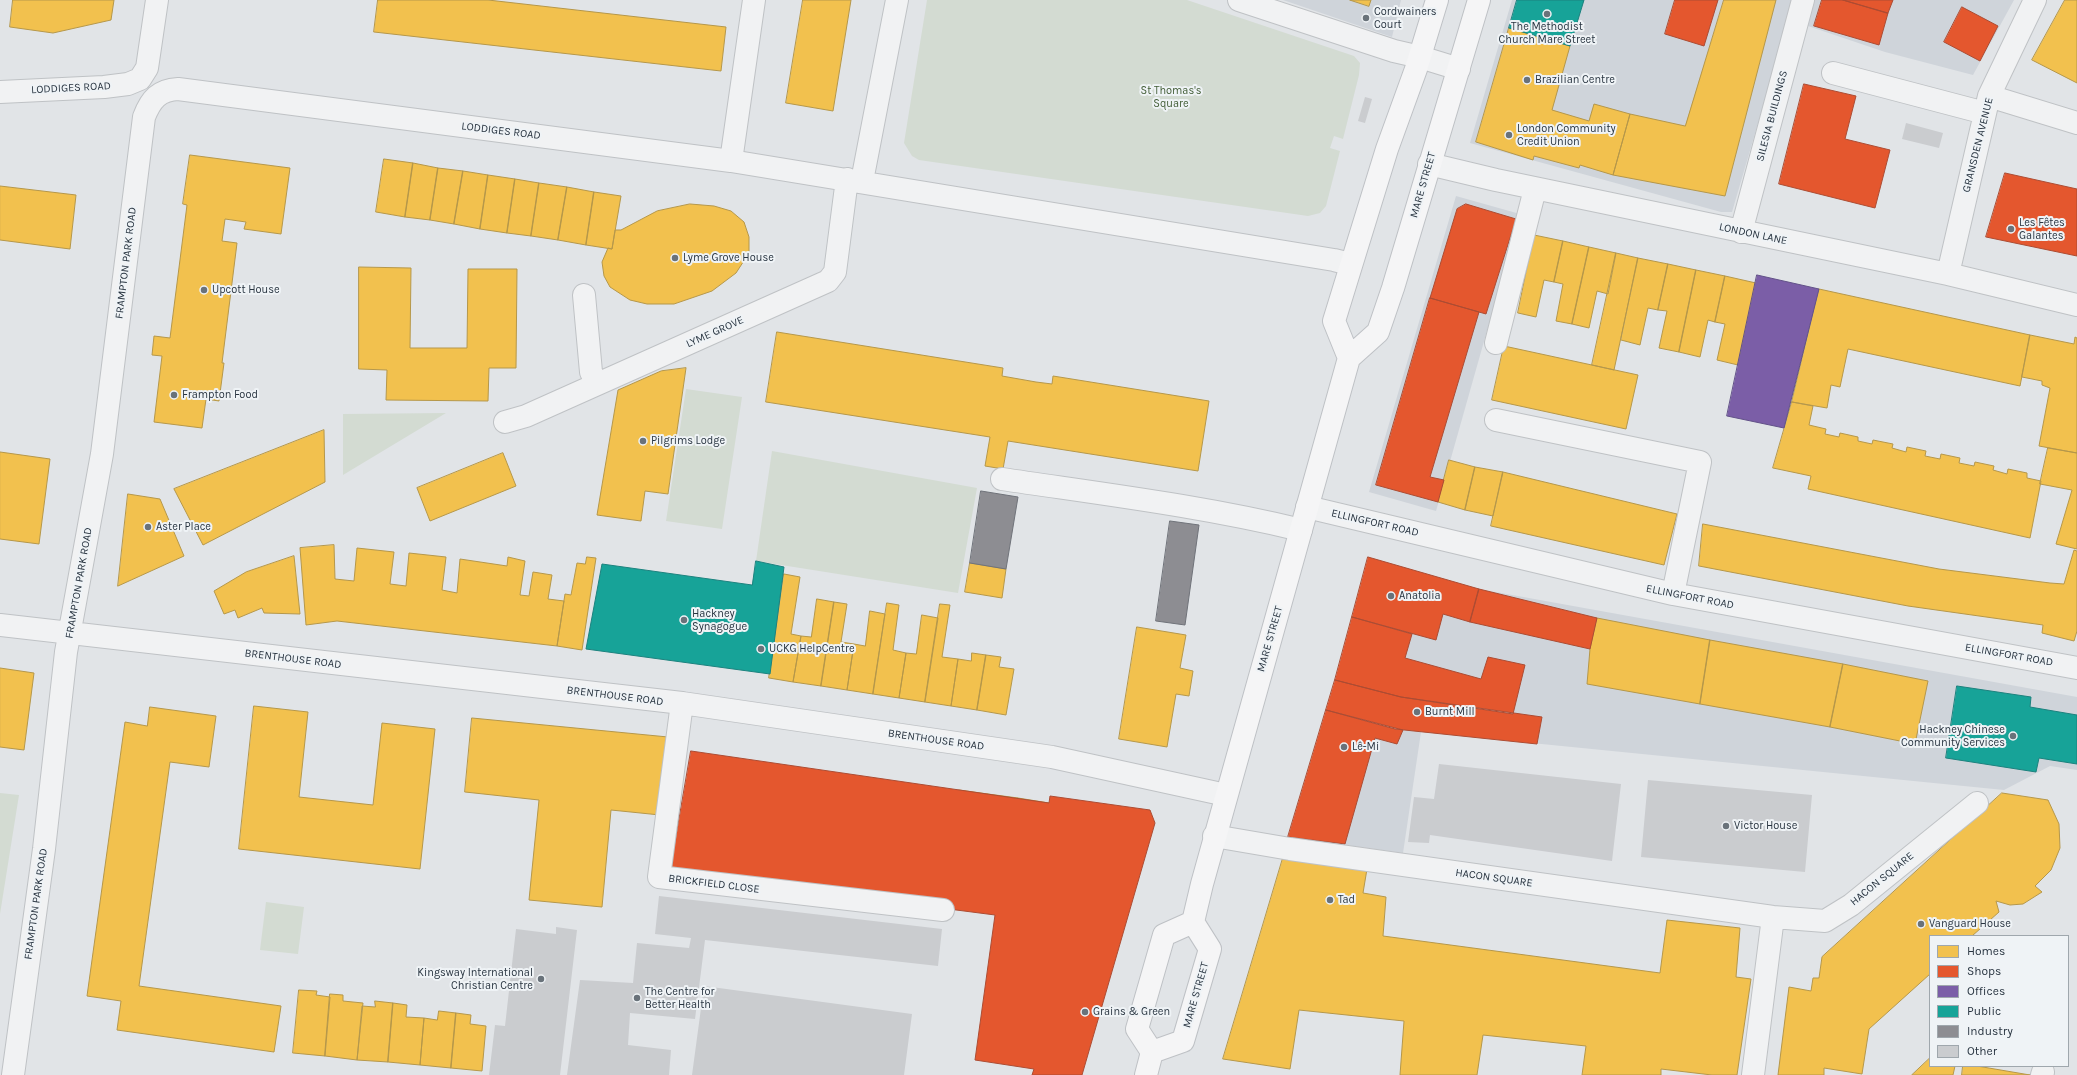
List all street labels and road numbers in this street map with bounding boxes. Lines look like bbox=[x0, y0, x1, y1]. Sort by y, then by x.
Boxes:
street label: SILESIA BUILDINGS bbox=[1754, 69, 1790, 163]
street label: LODDIGES ROAD bbox=[31, 79, 111, 97]
street label: GRANSDEN AVENUE bbox=[1960, 96, 1996, 194]
street label: LODDIGES ROAD bbox=[461, 120, 541, 142]
street label: MARE STREET bbox=[1407, 151, 1439, 219]
street label: FRAMPTON PARK ROAD bbox=[113, 206, 139, 320]
street label: LONDON LANE bbox=[1718, 220, 1788, 248]
street label: LYME GROVE bbox=[684, 313, 746, 351]
street label: ELLINGFORT ROAD bbox=[1330, 507, 1420, 539]
street label: FRAMPTON PARK ROAD bbox=[63, 527, 95, 639]
street label: ELLINGFORT ROAD bbox=[1645, 582, 1735, 612]
street label: MARE STREET bbox=[1254, 605, 1286, 673]
street label: ELLINGFORT ROAD bbox=[1964, 641, 2054, 669]
street label: BRENTHOUSE ROAD bbox=[244, 647, 342, 671]
street label: BRENTHOUSE ROAD bbox=[566, 684, 664, 708]
street label: BRENTHOUSE ROAD bbox=[887, 727, 985, 753]
street label: FRAMPTON PARK ROAD bbox=[22, 847, 50, 961]
street label: HACON SQUARE bbox=[1848, 849, 1916, 909]
street label: HACON SQUARE bbox=[1455, 866, 1533, 890]
street label: BRICKFIELD CLOSE bbox=[668, 872, 760, 896]
street label: MARE STREET bbox=[1180, 961, 1212, 1029]

